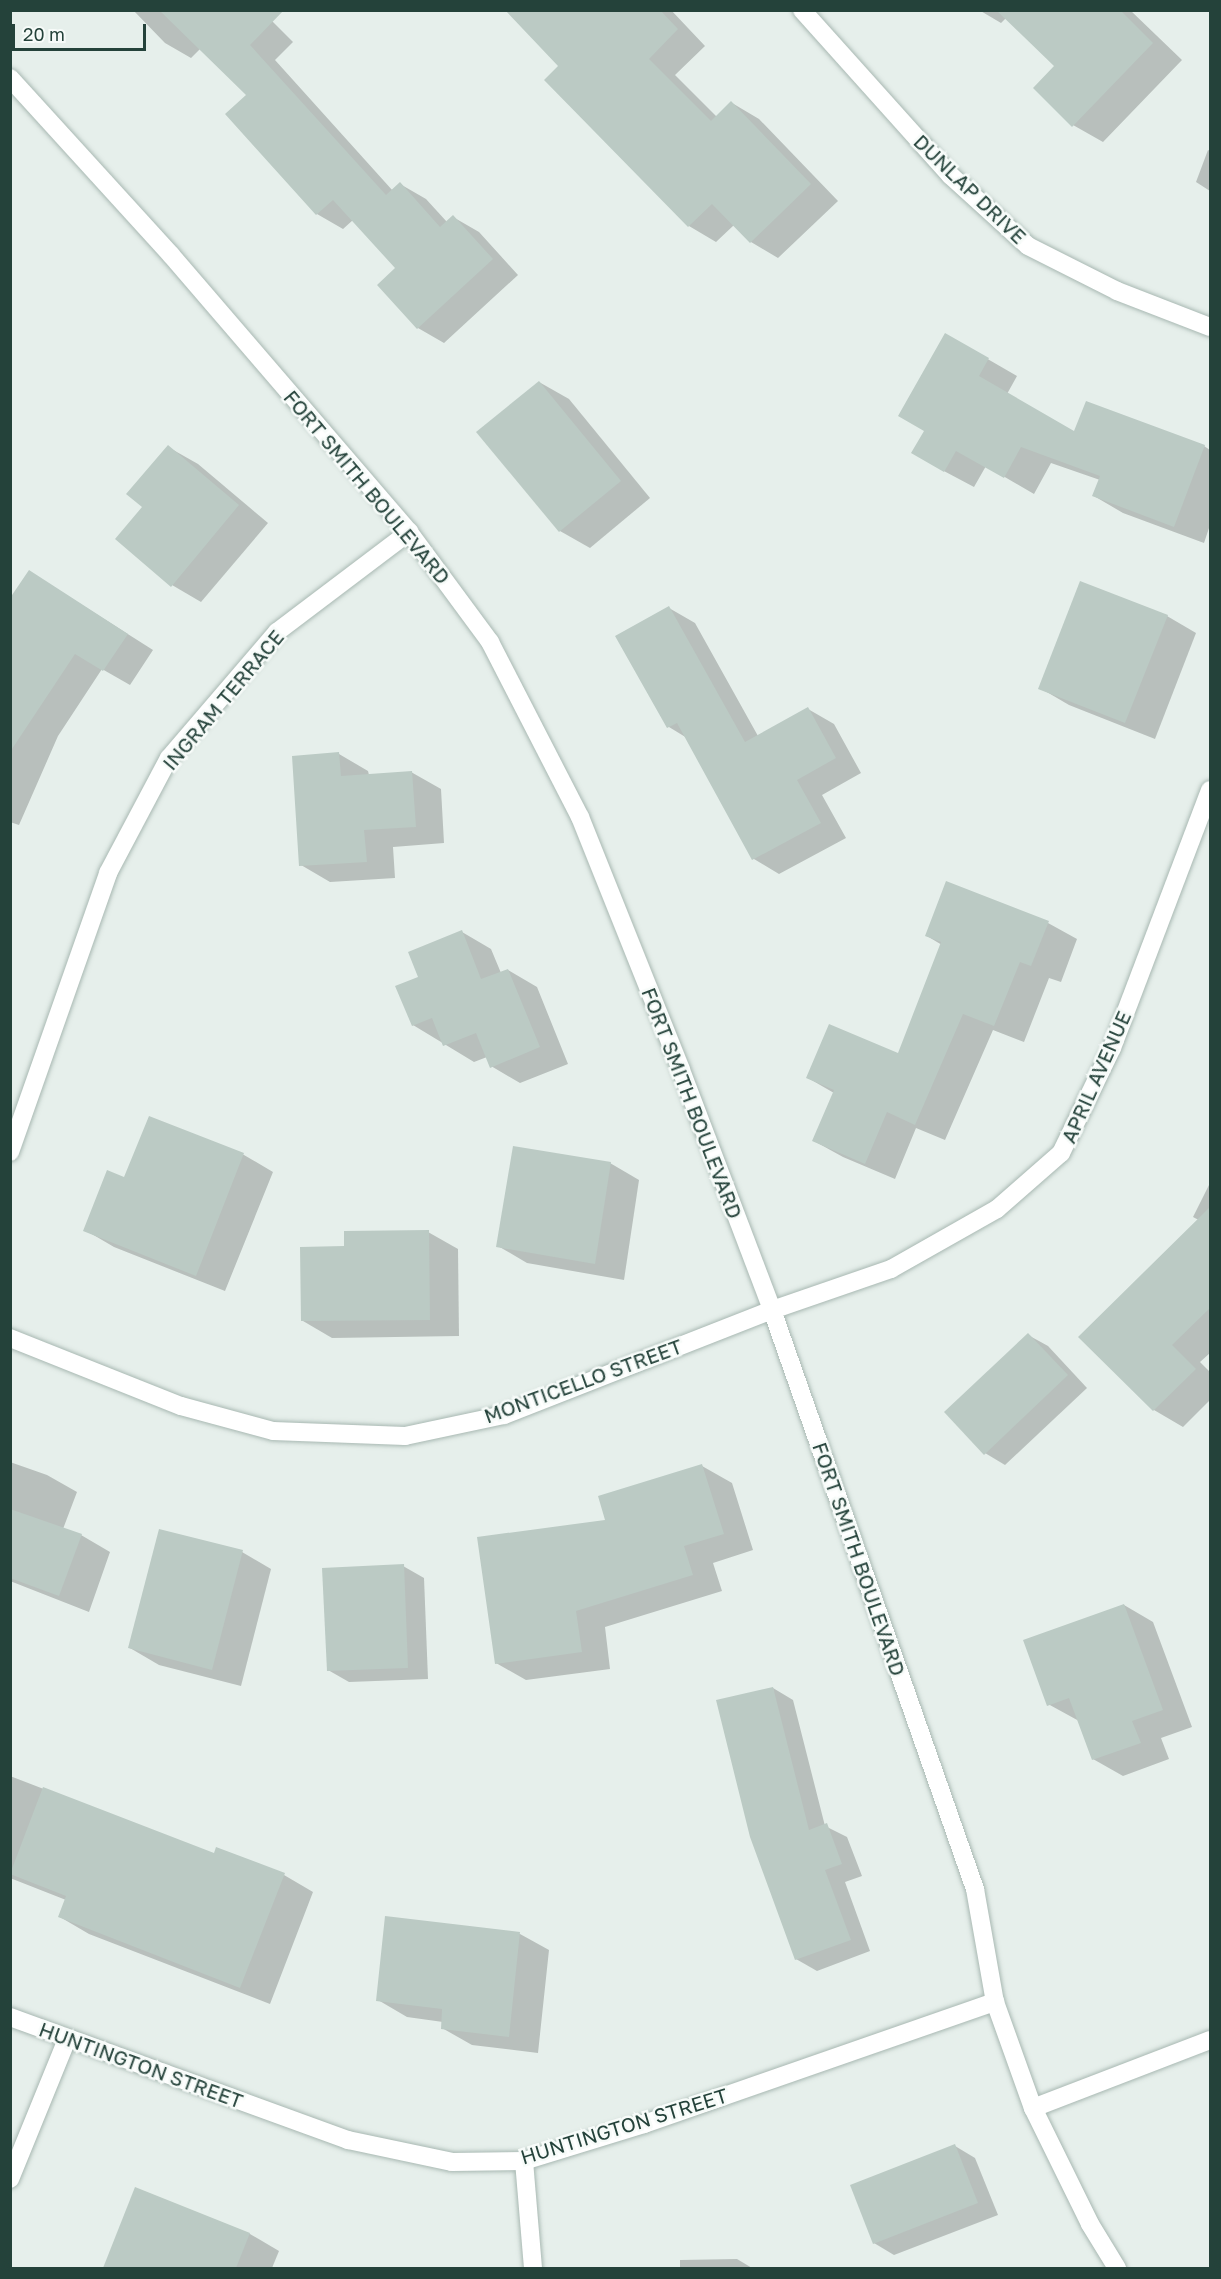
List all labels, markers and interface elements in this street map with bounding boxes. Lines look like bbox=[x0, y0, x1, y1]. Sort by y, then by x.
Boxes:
scale bar bbox=[15, 12, 148, 50]
text: 20 m bbox=[23, 23, 65, 45]
street label: DUNLAP DRIVE bbox=[909, 129, 1031, 249]
street label: FORT SMITH BOULEVARD bbox=[279, 385, 455, 589]
street label: INGRAM TERRACE bbox=[157, 625, 289, 775]
street label: FORT SMITH BOULEVARD bbox=[637, 984, 747, 1222]
street label: APRIL AVENUE bbox=[1056, 1007, 1136, 1147]
street label: MONTICELLO STREET bbox=[481, 1334, 685, 1428]
street label: FORT SMITH BOULEVARD bbox=[808, 1439, 910, 1679]
street label: HUNTINGTON STREET bbox=[36, 2017, 246, 2113]
street label: HUNTINGTON STREET bbox=[518, 2083, 730, 2169]

